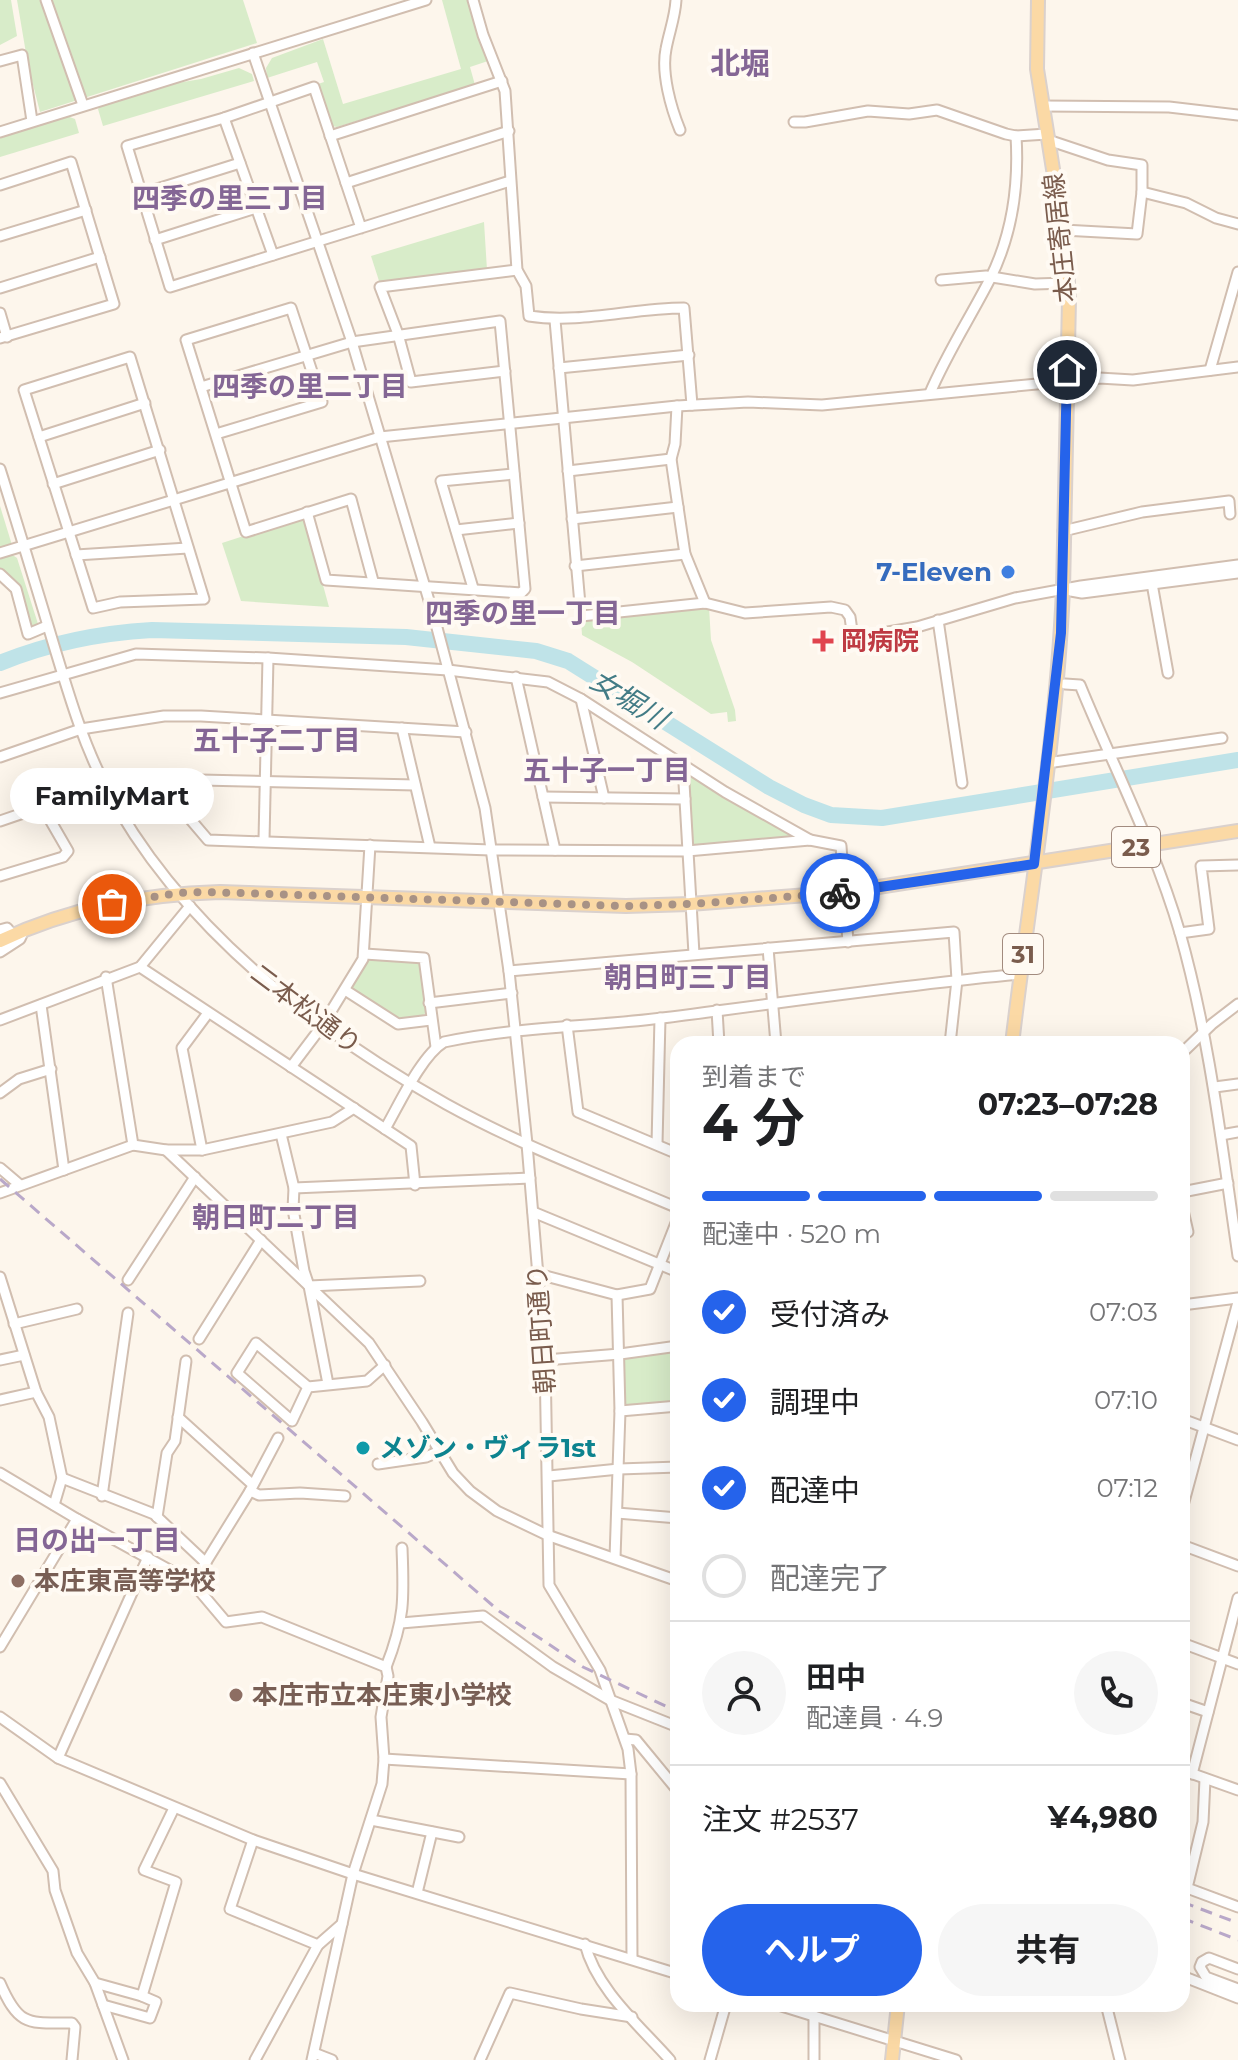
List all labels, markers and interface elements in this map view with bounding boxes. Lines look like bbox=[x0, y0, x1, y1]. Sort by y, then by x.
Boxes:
district label: 北堀 bbox=[710, 45, 770, 82]
street label: 本庄寄居線 bbox=[1037, 172, 1083, 304]
district label: 四季の里三丁目 bbox=[132, 181, 328, 215]
pin bbox=[1033, 336, 1101, 404]
icon: home bbox=[1045, 348, 1089, 392]
district label: 四季の里二丁目 bbox=[212, 369, 408, 403]
place label: 7-Eleven bbox=[876, 556, 992, 588]
marker: 7-Eleven bbox=[999, 563, 1017, 581]
district label: 四季の里一丁目 bbox=[425, 596, 621, 630]
place label: 岡病院 bbox=[841, 625, 919, 657]
marker: 岡病院 bbox=[812, 630, 834, 652]
water label: 女堀川 bbox=[584, 662, 676, 737]
district label: 五十子二丁目 bbox=[193, 723, 361, 757]
district label: 五十子一丁目 bbox=[523, 753, 691, 787]
callout: FamilyMart bbox=[10, 768, 214, 824]
text: FamilyMart bbox=[35, 780, 189, 812]
road number: 23 bbox=[1112, 827, 1160, 867]
courier bbox=[800, 853, 880, 933]
pin bbox=[78, 870, 146, 938]
icon: bike bbox=[818, 871, 862, 915]
icon: bag bbox=[90, 882, 134, 926]
road number: 31 bbox=[1003, 934, 1043, 974]
street label: 二本松通り bbox=[244, 957, 368, 1061]
district label: 朝日町三丁目 bbox=[604, 960, 772, 994]
text: 到着まで bbox=[702, 1061, 806, 1093]
text: 07:23–07:28 bbox=[978, 1086, 1158, 1123]
text: 4 分 bbox=[702, 1091, 805, 1154]
district label: 朝日町二丁目 bbox=[192, 1200, 360, 1234]
text: 配達中 · 520 m bbox=[702, 1218, 881, 1250]
street label: 朝日町通り bbox=[521, 1263, 561, 1395]
icon: check bbox=[702, 1290, 746, 1334]
text: 受付済み bbox=[770, 1296, 890, 1333]
text: 07:03 bbox=[1089, 1296, 1158, 1328]
icon: check bbox=[702, 1378, 746, 1422]
text: 調理中 bbox=[770, 1384, 860, 1421]
text: 07:10 bbox=[1094, 1384, 1158, 1416]
place label: メゾン・ヴィラ1st bbox=[379, 1432, 596, 1464]
marker: メゾン・ヴィラ1st bbox=[354, 1439, 372, 1457]
icon: check bbox=[702, 1466, 746, 1510]
text: 配達中 bbox=[770, 1472, 860, 1509]
text: 07:12 bbox=[1097, 1472, 1158, 1504]
district label: 日の出一丁目 bbox=[13, 1523, 181, 1557]
text: 配達完了 bbox=[770, 1560, 890, 1597]
place label: 本庄東高等学校 bbox=[34, 1565, 216, 1597]
marker: 本庄東高等学校 bbox=[9, 1572, 27, 1590]
button: person bbox=[702, 1651, 786, 1735]
button: phone bbox=[1074, 1651, 1158, 1735]
text: 田中 bbox=[806, 1659, 866, 1696]
place label: 本庄市立本庄東小学校 bbox=[252, 1679, 512, 1711]
marker: 本庄市立本庄東小学校 bbox=[227, 1686, 245, 1704]
text: 配達員 · 4.9 bbox=[806, 1702, 943, 1734]
text: ¥4,980 bbox=[1048, 1799, 1158, 1836]
text: 注文 #2537 bbox=[702, 1801, 859, 1838]
button: ヘルプ bbox=[702, 1904, 922, 1996]
button: 共有 bbox=[938, 1904, 1158, 1996]

